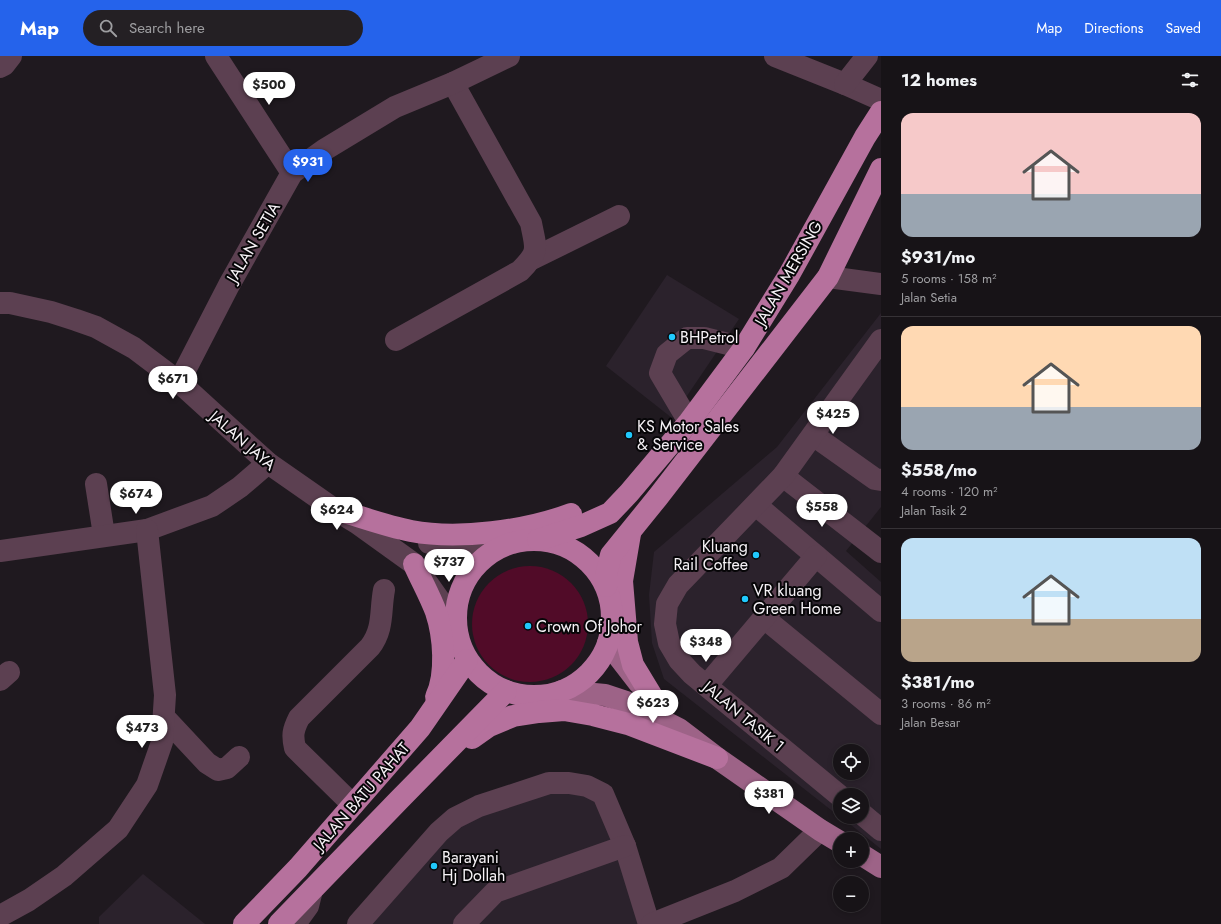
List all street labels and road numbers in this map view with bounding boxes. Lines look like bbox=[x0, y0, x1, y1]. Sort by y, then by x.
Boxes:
street label: JALAN SETIA bbox=[220, 197, 286, 288]
street label: JALAN MERSING bbox=[748, 216, 828, 332]
street label: JALAN JAYA bbox=[203, 404, 281, 476]
street label: JALAN TASIK 1 bbox=[696, 674, 789, 757]
street label: JALAN BATU PAHAT bbox=[307, 737, 415, 857]

